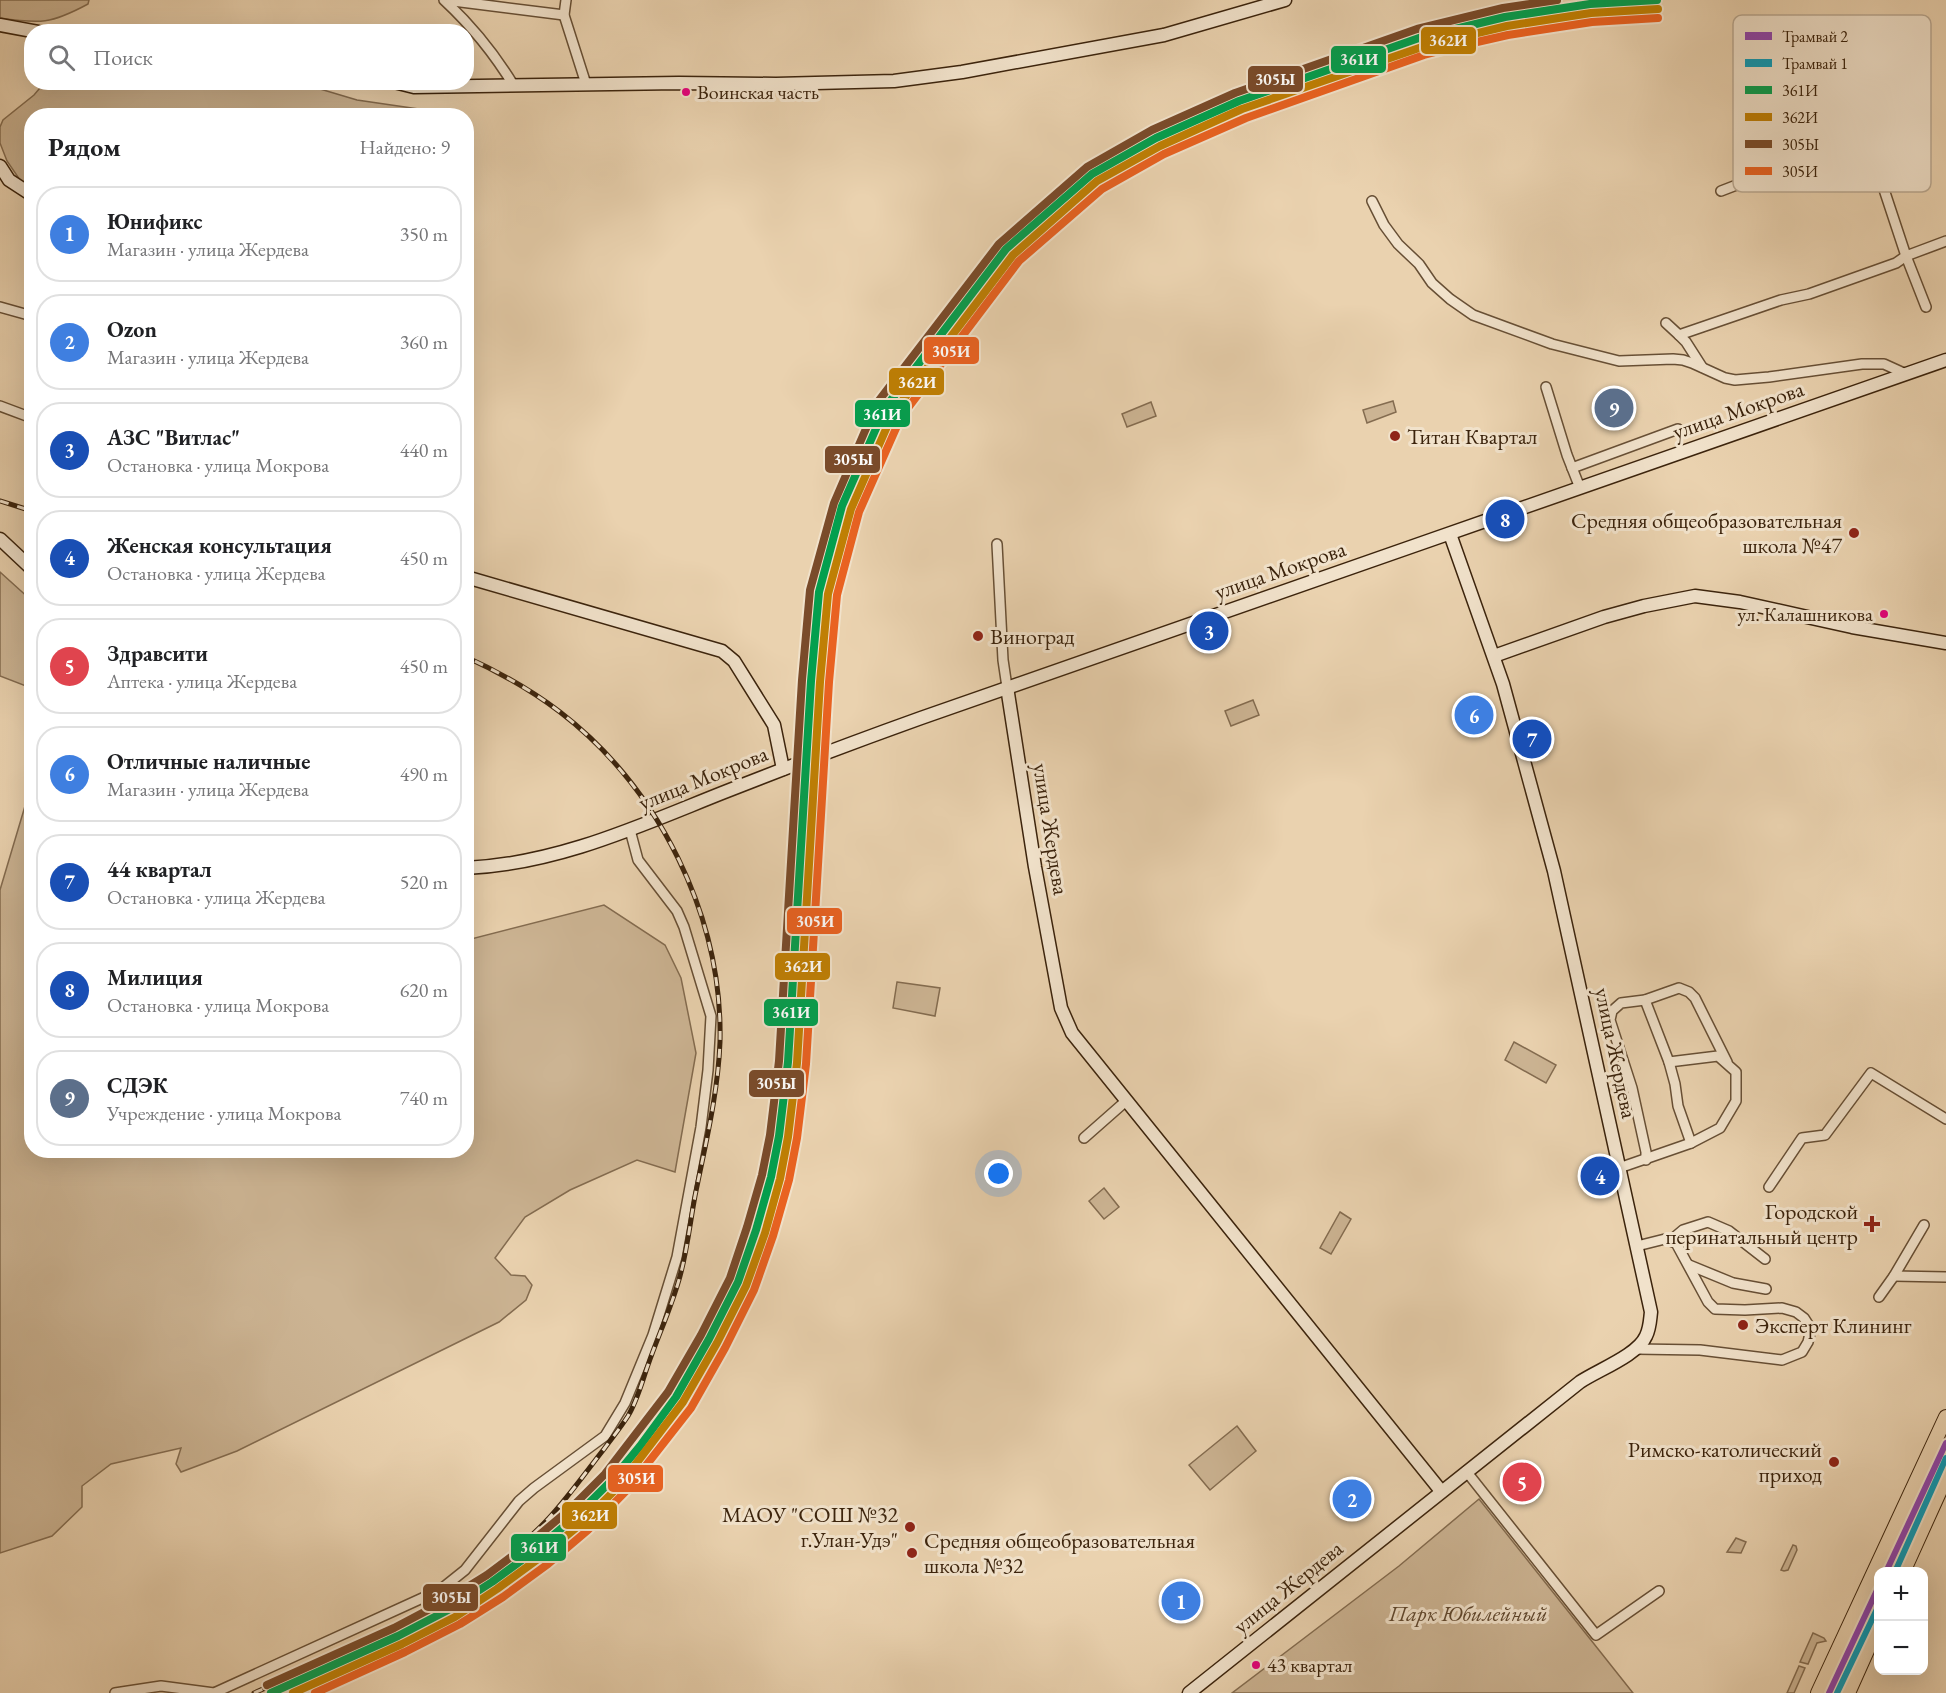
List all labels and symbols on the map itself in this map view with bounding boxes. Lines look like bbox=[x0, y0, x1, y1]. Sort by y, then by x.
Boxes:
legend bbox=[1733, 15, 1931, 192]
line badge: 362И bbox=[1420, 26, 1477, 55]
text: Трамвай 2 bbox=[1782, 26, 1848, 47]
text: 362И bbox=[1429, 30, 1467, 51]
line badge: 361И bbox=[1330, 45, 1387, 74]
text: 361И bbox=[1340, 49, 1378, 70]
text: Трамвай 1 bbox=[1782, 53, 1848, 74]
line badge: 305Ы bbox=[1247, 65, 1304, 93]
text: 305Ы bbox=[1255, 69, 1295, 90]
place label: Воинская часть bbox=[697, 79, 819, 105]
text: 361И bbox=[1782, 80, 1818, 101]
marker: Воинская часть bbox=[680, 86, 692, 98]
text: 362И bbox=[1782, 107, 1818, 128]
text: 305Ы bbox=[1782, 134, 1819, 155]
text: 305И bbox=[1782, 161, 1818, 182]
line badge: 305И bbox=[923, 336, 980, 365]
text: 305И bbox=[932, 341, 970, 362]
line badge: 362И bbox=[888, 367, 945, 396]
text: 362И bbox=[898, 372, 936, 393]
street label: улица Мокрова bbox=[1669, 374, 1808, 446]
pin: 9 bbox=[1594, 386, 1634, 430]
line badge: 361И bbox=[854, 399, 911, 428]
text: 361И bbox=[863, 404, 901, 425]
place label: Титан Квартал bbox=[1407, 422, 1538, 451]
marker: Титан Квартал bbox=[1388, 429, 1402, 443]
line badge: 305Ы bbox=[824, 445, 881, 474]
text: 305Ы bbox=[833, 449, 873, 470]
pin: 8 bbox=[1486, 496, 1524, 542]
place label: Средняя общеобразовательная школа №47 bbox=[1571, 506, 1842, 560]
marker: Средняя общеобразовательная школа №47 bbox=[1847, 526, 1861, 540]
street label: улица Мокрова bbox=[1211, 534, 1350, 606]
place label: ул. Калашникова bbox=[1737, 601, 1873, 627]
pin: 3 bbox=[1190, 608, 1228, 654]
marker: ул. Калашникова bbox=[1878, 608, 1890, 620]
place label: Виноград bbox=[990, 622, 1074, 651]
marker: Виноград bbox=[971, 629, 985, 643]
pin: 6 bbox=[1454, 692, 1494, 738]
pin: 7 bbox=[1512, 716, 1552, 762]
street label: улица Мокрова bbox=[634, 739, 772, 817]
street label: улица Жердева bbox=[1026, 761, 1076, 897]
line badge: 305И bbox=[786, 907, 843, 935]
text: 305И bbox=[796, 911, 834, 932]
line badge: 362И bbox=[774, 952, 831, 981]
text: 362И bbox=[784, 956, 822, 977]
street label: улица Жердева bbox=[1588, 985, 1644, 1121]
line badge: 361И bbox=[763, 998, 819, 1027]
text: 361И bbox=[772, 1002, 810, 1023]
line badge: 305Ы bbox=[748, 1069, 805, 1098]
text: 305Ы bbox=[756, 1073, 796, 1094]
pin: 4 bbox=[1580, 1154, 1620, 1198]
your location bbox=[984, 1159, 1013, 1188]
place label: Городской перинатальный центр bbox=[1665, 1197, 1858, 1251]
marker: Городской перинатальный центр bbox=[1863, 1215, 1881, 1233]
place label: Эксперт Клининг bbox=[1755, 1311, 1912, 1340]
marker: Эксперт Клининг bbox=[1736, 1318, 1750, 1332]
place label: Римско-католический приход bbox=[1628, 1435, 1822, 1489]
marker: Римско-католический приход bbox=[1827, 1455, 1841, 1469]
pin: 5 bbox=[1502, 1460, 1541, 1504]
line badge: 305И bbox=[607, 1464, 664, 1493]
text: 305И bbox=[617, 1468, 655, 1489]
pin: 2 bbox=[1332, 1476, 1372, 1522]
place label: МАОУ "СОШ №32 г.Улан-Удэ" bbox=[722, 1500, 898, 1554]
line badge: 362И bbox=[561, 1501, 618, 1530]
text: 362И bbox=[571, 1505, 609, 1526]
marker: МАОУ "СОШ №32 г.Улан-Удэ" bbox=[903, 1520, 917, 1534]
place label: Средняя общеобразовательная школа №32 bbox=[924, 1526, 1195, 1580]
line badge: 361И bbox=[510, 1533, 567, 1562]
street label: улица Жердева bbox=[1227, 1534, 1349, 1640]
text: 361И bbox=[520, 1537, 558, 1558]
marker: Средняя общеобразовательная школа №32 bbox=[905, 1546, 919, 1560]
pin: 1 bbox=[1162, 1578, 1200, 1624]
line badge: 305Ы bbox=[422, 1583, 479, 1612]
text: 305Ы bbox=[431, 1587, 471, 1608]
park label: Парк Юбилейный bbox=[1388, 1599, 1547, 1628]
place label: 43 квартал bbox=[1267, 1652, 1353, 1678]
marker: 43 квартал bbox=[1250, 1659, 1262, 1671]

